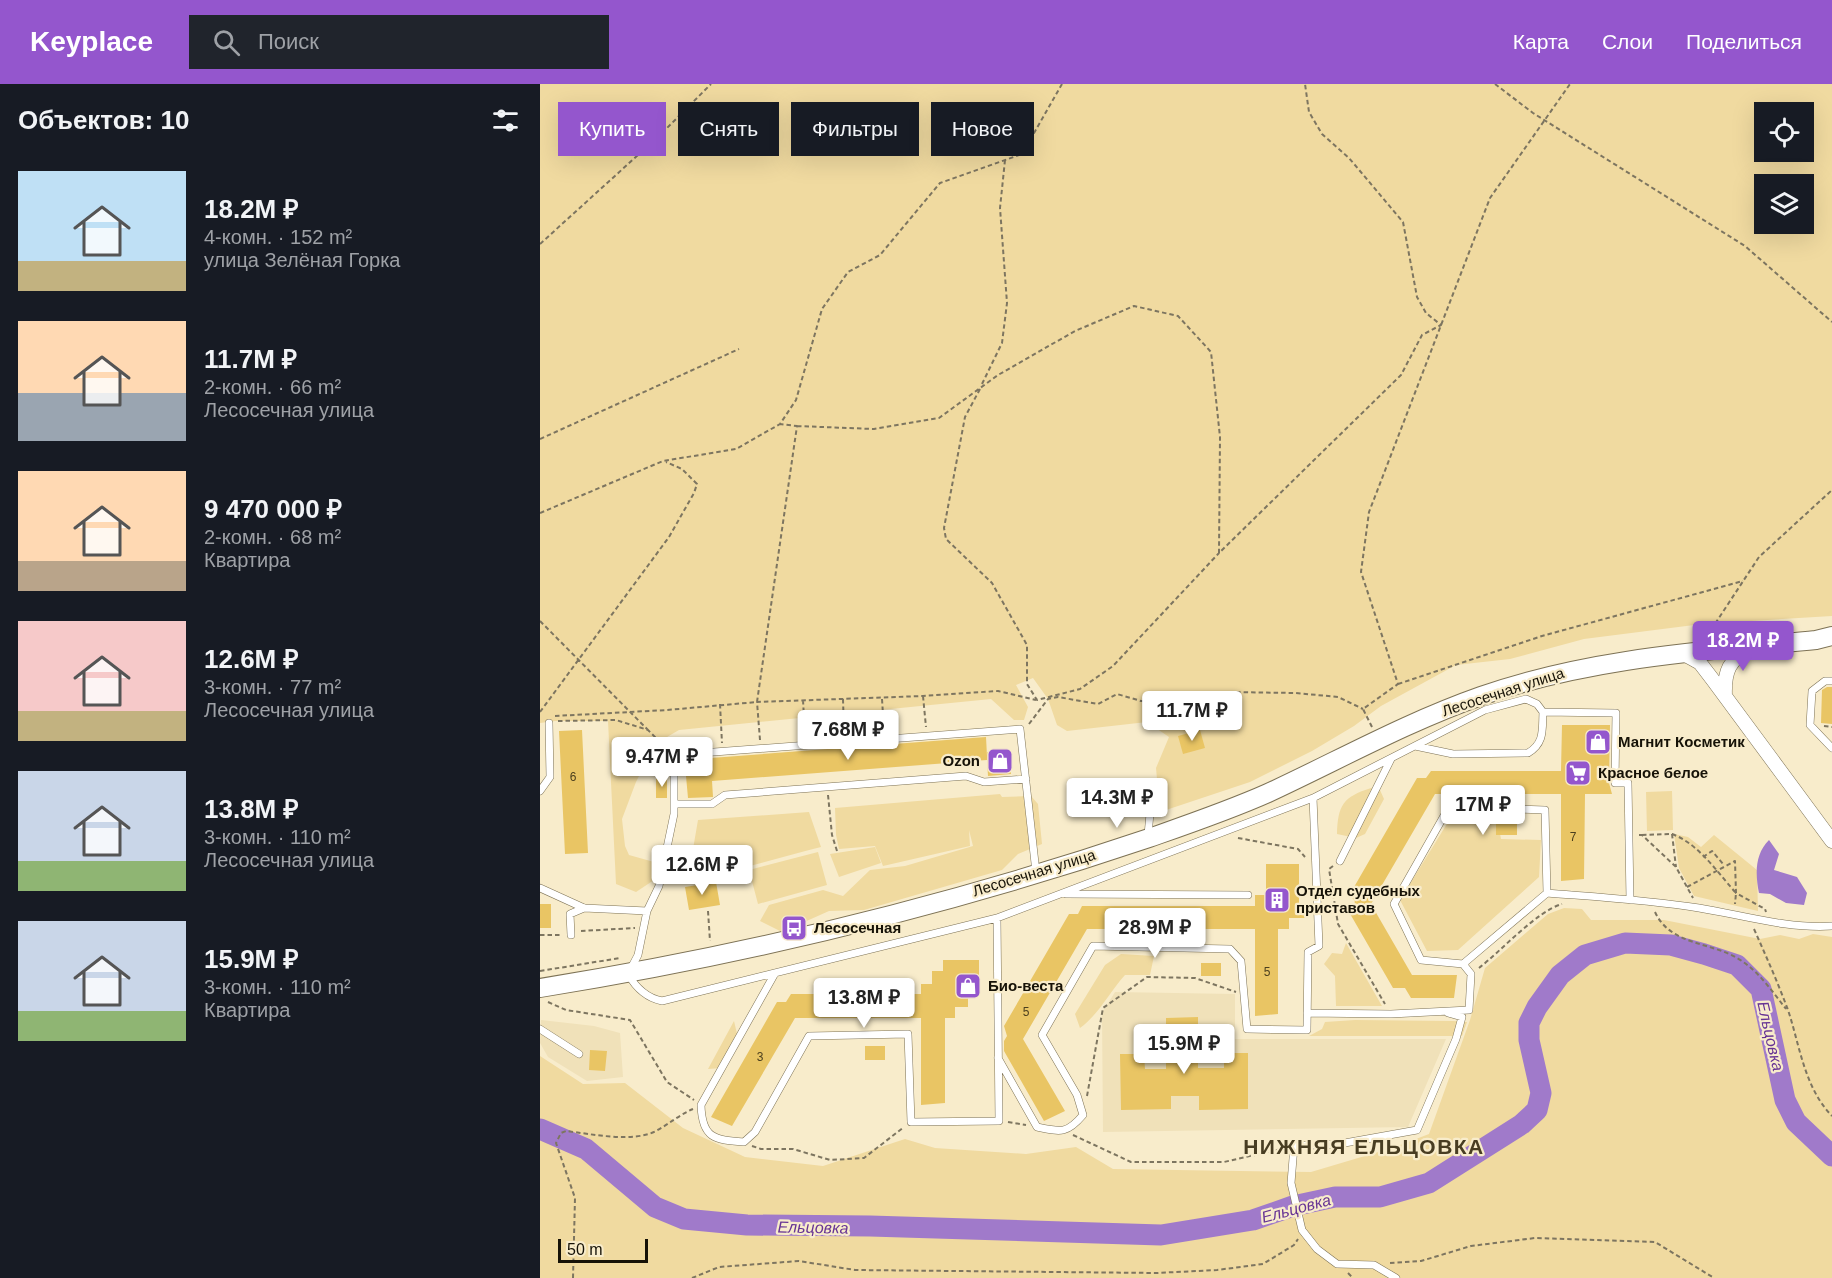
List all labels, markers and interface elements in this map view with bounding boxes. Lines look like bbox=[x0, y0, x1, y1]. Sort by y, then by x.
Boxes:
search box bbox=[189, 15, 609, 69]
text: Keyplace bbox=[30, 26, 153, 57]
icon: search bbox=[210, 26, 243, 59]
text: Поиск bbox=[258, 29, 319, 54]
text: Карта bbox=[1513, 30, 1569, 53]
text: Слои bbox=[1602, 30, 1653, 53]
text: Поделиться bbox=[1686, 30, 1802, 53]
chip: Купить bbox=[558, 102, 666, 156]
chip: Снять bbox=[678, 102, 779, 156]
chip: Фильтры bbox=[791, 102, 919, 156]
chip: Новое bbox=[931, 102, 1034, 156]
map controls bbox=[1754, 102, 1814, 234]
button: locate bbox=[1754, 102, 1814, 162]
icon: filters bbox=[489, 104, 522, 137]
text: Объектов: 10 bbox=[18, 105, 189, 135]
button: layers bbox=[1754, 174, 1814, 234]
text: 18.2M ₽ bbox=[204, 194, 299, 224]
icon: home bbox=[66, 195, 138, 267]
text: 4-комн. · 152 m² bbox=[204, 226, 352, 248]
text: улица Зелёная Горка bbox=[204, 249, 400, 271]
text: 11.7M ₽ bbox=[204, 344, 297, 374]
icon: home bbox=[66, 345, 138, 417]
text: 2-комн. · 66 m² bbox=[204, 376, 341, 398]
text: Лесосечная улица bbox=[204, 399, 374, 421]
text: 9 470 000 ₽ bbox=[204, 494, 342, 524]
icon: home bbox=[66, 495, 138, 567]
text: 2-комн. · 68 m² bbox=[204, 526, 341, 548]
text: Квартира bbox=[204, 549, 290, 571]
pin: 18.2M ₽ bbox=[1688, 621, 1798, 672]
text: 18.2M ₽ bbox=[1707, 629, 1779, 651]
text: 12.6M ₽ bbox=[204, 644, 299, 674]
icon: home bbox=[66, 645, 138, 717]
street label: Лесосечная улица bbox=[1440, 664, 1567, 719]
text: 3-комн. · 77 m² bbox=[204, 676, 341, 698]
pin: 11.7M ₽ bbox=[1137, 691, 1247, 742]
text: Лесосечная улица bbox=[204, 699, 374, 721]
text: 11.7M ₽ bbox=[1156, 699, 1228, 721]
pin: 7.68M ₽ bbox=[793, 710, 903, 761]
text: 7.68M ₽ bbox=[812, 718, 884, 740]
shop icon: Магнит Косметик bbox=[1583, 727, 1613, 757]
place label: Магнит Косметик bbox=[1618, 733, 1745, 750]
pin: 9.47M ₽ bbox=[607, 737, 717, 788]
text: 9.47M ₽ bbox=[626, 745, 698, 767]
shop icon: Ozon bbox=[985, 746, 1015, 776]
place label: Ozon bbox=[943, 752, 980, 769]
supermarket icon: Красное белое bbox=[1563, 758, 1593, 788]
place label: Красное белое bbox=[1598, 764, 1708, 781]
house number: 6 bbox=[570, 770, 577, 784]
pin: 14.3M ₽ bbox=[1062, 778, 1172, 829]
pin: 17M ₽ bbox=[1441, 785, 1525, 836]
text: 14.3M ₽ bbox=[1081, 786, 1153, 808]
text: 17M ₽ bbox=[1455, 793, 1511, 815]
text: 13.8M ₽ bbox=[204, 794, 299, 824]
icon: home bbox=[66, 795, 138, 867]
text: 3-комн. · 110 m² bbox=[204, 826, 351, 848]
house number: 7 bbox=[1570, 830, 1577, 844]
pin: 12.6M ₽ bbox=[647, 845, 757, 896]
street label: Лесосечная улица bbox=[970, 846, 1098, 899]
text: Лесосечная улица bbox=[204, 849, 374, 871]
text: 12.6M ₽ bbox=[666, 853, 738, 875]
place label: Отдел судебных приставов bbox=[1296, 882, 1420, 916]
building icon: Отдел судебных приставов bbox=[1262, 885, 1292, 915]
pin: 28.9M ₽ bbox=[1100, 908, 1210, 959]
bus stop icon: Лесосечная bbox=[779, 913, 809, 943]
text: 28.9M ₽ bbox=[1119, 916, 1191, 938]
place label: Лесосечная bbox=[814, 919, 901, 936]
text: 15.9M ₽ bbox=[204, 944, 299, 974]
icon: home bbox=[66, 945, 138, 1017]
house number: 5 bbox=[1264, 965, 1271, 979]
shop icon: Био-веста bbox=[953, 971, 983, 1001]
text: 3-комн. · 110 m² bbox=[204, 976, 351, 998]
place label: Био-веста bbox=[988, 977, 1064, 994]
pin: 13.8M ₽ bbox=[809, 978, 919, 1029]
text: 13.8M ₽ bbox=[828, 986, 900, 1008]
text: Квартира bbox=[204, 999, 290, 1021]
water label: Ельцовка bbox=[1754, 1000, 1787, 1073]
house number: 5 bbox=[1023, 1005, 1030, 1019]
pin: 15.9M ₽ bbox=[1129, 1024, 1239, 1075]
text: 15.9M ₽ bbox=[1148, 1032, 1220, 1054]
house number: 3 bbox=[757, 1050, 764, 1064]
district label: НИЖНЯЯ ЕЛЬЦОВКА bbox=[1243, 1135, 1485, 1158]
water label: Ельцовка bbox=[1260, 1191, 1333, 1226]
water label: Ельцовка bbox=[777, 1218, 849, 1237]
scale bar bbox=[558, 1236, 648, 1264]
text: 50 m bbox=[567, 1241, 603, 1258]

